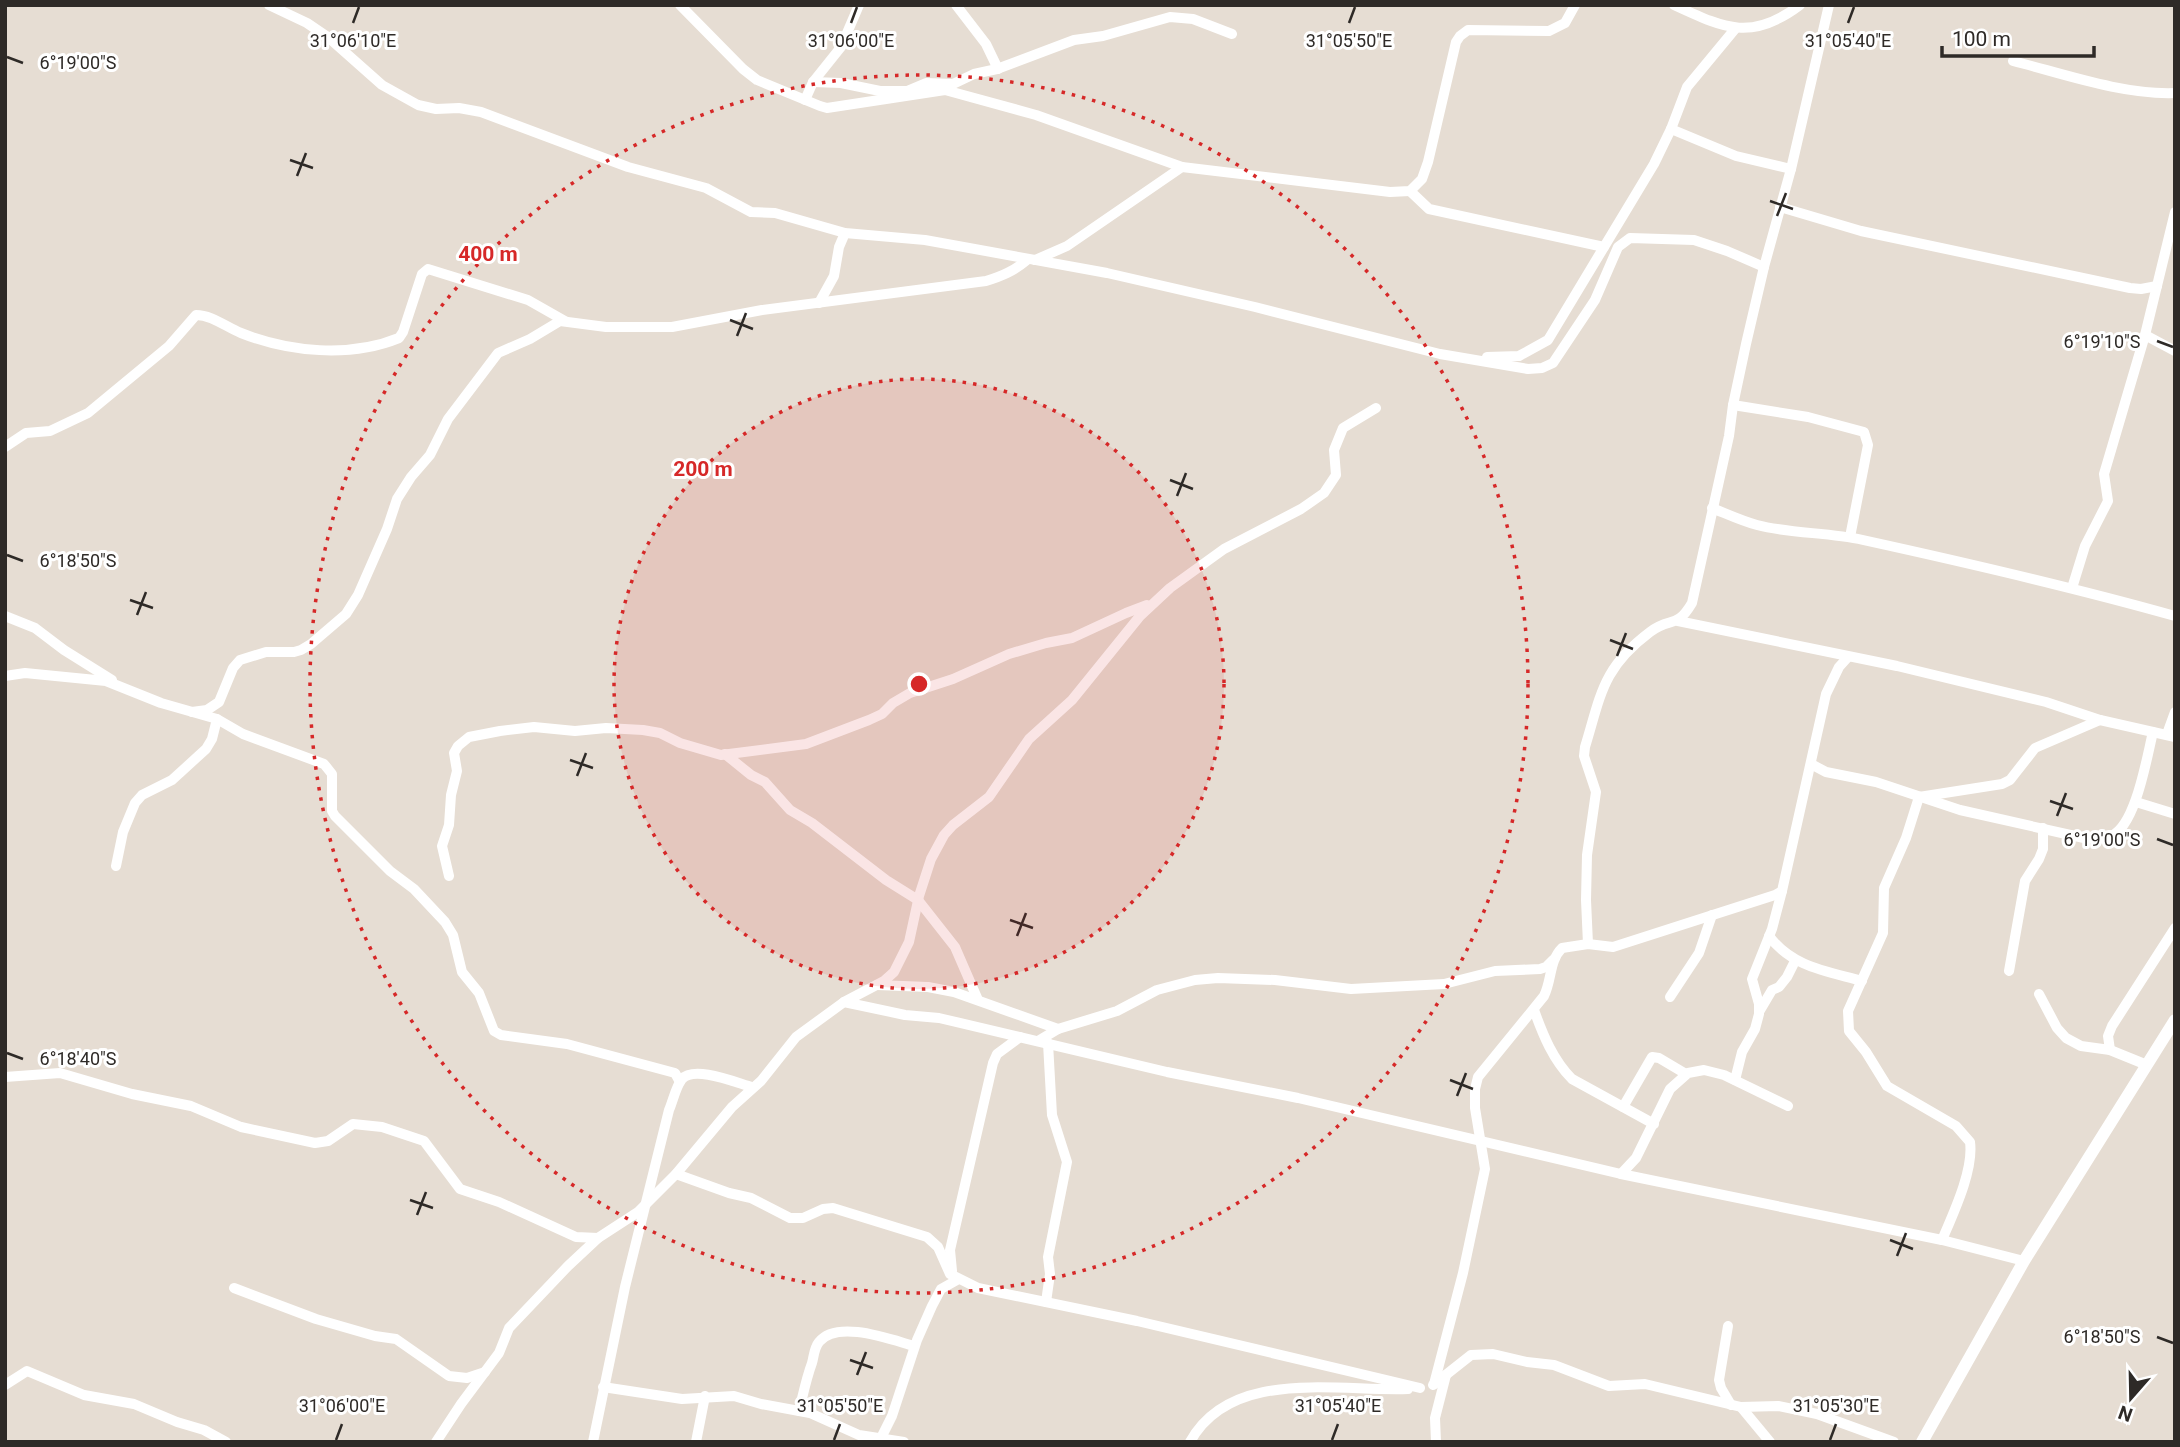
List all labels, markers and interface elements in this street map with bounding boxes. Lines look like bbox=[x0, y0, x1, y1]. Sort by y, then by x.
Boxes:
scale bar bbox=[1942, 14, 2094, 58]
text: 100 m bbox=[1952, 27, 2011, 51]
text: 31°06'10"E bbox=[310, 30, 396, 51]
text: 31°06'00"E bbox=[808, 30, 894, 51]
text: 31°05'50"E bbox=[1306, 30, 1392, 51]
text: 31°05'40"E bbox=[1805, 30, 1891, 51]
text: 6°19'00"S bbox=[40, 52, 117, 73]
text: 400 m bbox=[458, 242, 518, 266]
text: 6°19'10"S bbox=[2064, 331, 2141, 352]
text: 200 m bbox=[673, 457, 733, 481]
text: 6°18'50"S bbox=[40, 550, 117, 571]
centre of rings bbox=[907, 672, 931, 696]
text: 6°19'00"S bbox=[2064, 829, 2141, 850]
text: 6°18'40"S bbox=[40, 1048, 117, 1069]
text: 6°18'50"S bbox=[2064, 1326, 2141, 1347]
north arrow bbox=[2096, 1363, 2166, 1433]
text: 31°06'00"E bbox=[299, 1395, 385, 1416]
text: 31°05'50"E bbox=[797, 1395, 883, 1416]
text: 31°05'40"E bbox=[1295, 1395, 1381, 1416]
text: 31°05'30"E bbox=[1793, 1395, 1879, 1416]
text: N bbox=[2115, 1400, 2136, 1427]

